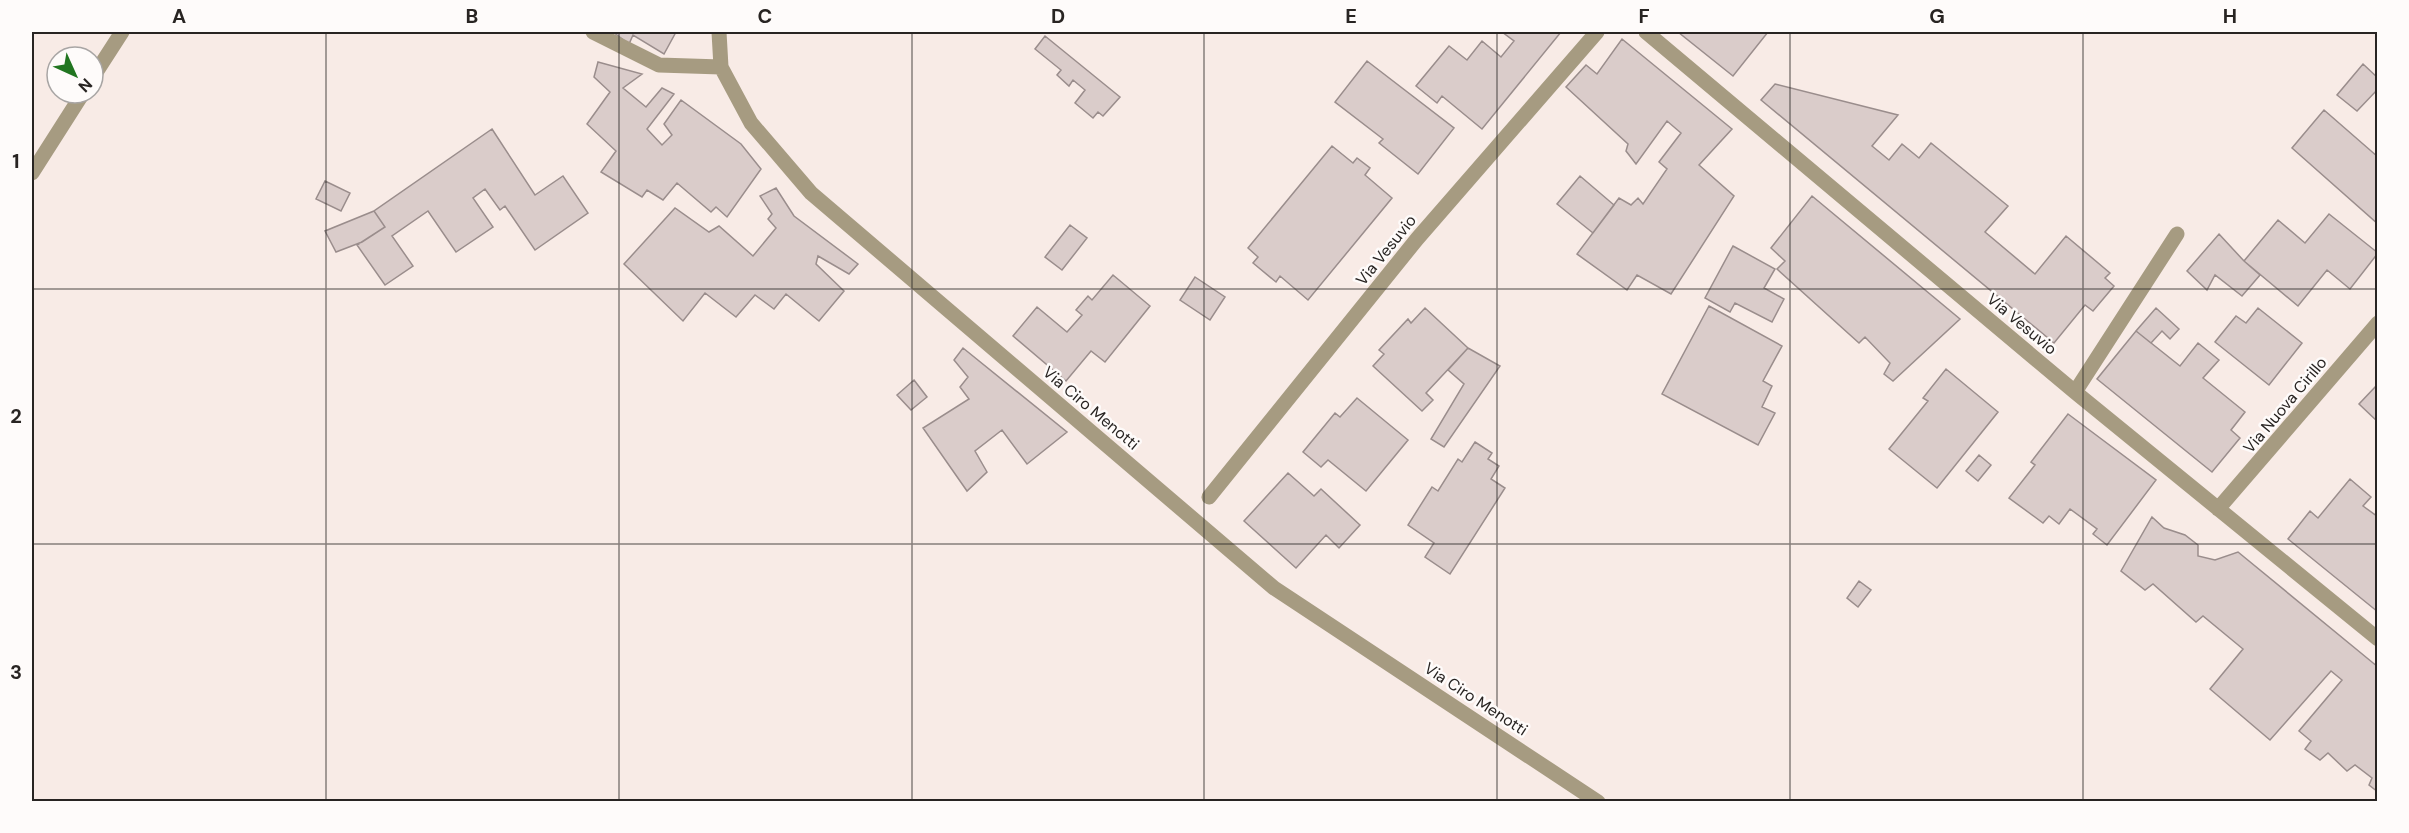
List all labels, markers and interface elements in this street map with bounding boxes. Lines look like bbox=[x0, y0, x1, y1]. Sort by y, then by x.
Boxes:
text: A bbox=[172, 3, 186, 29]
text: B bbox=[466, 3, 478, 29]
text: C bbox=[758, 3, 772, 29]
text: D bbox=[1051, 3, 1065, 29]
text: E bbox=[1345, 3, 1357, 29]
text: F bbox=[1638, 3, 1650, 29]
text: G bbox=[1929, 3, 1945, 29]
text: H bbox=[2223, 3, 2237, 29]
north arrow bbox=[45, 45, 105, 105]
text: N bbox=[74, 74, 97, 97]
text: 1 bbox=[12, 148, 20, 174]
street label: Via Vesuvio bbox=[1351, 210, 1421, 290]
street label: Via Vesuvio bbox=[1983, 289, 2061, 359]
street label: Via Nuova Cirillo bbox=[2239, 352, 2331, 458]
street label: Via Ciro Menotti bbox=[1038, 362, 1144, 454]
text: 2 bbox=[10, 403, 22, 429]
street label: Via Ciro Menotti bbox=[1420, 658, 1532, 740]
text: 3 bbox=[10, 659, 22, 685]

